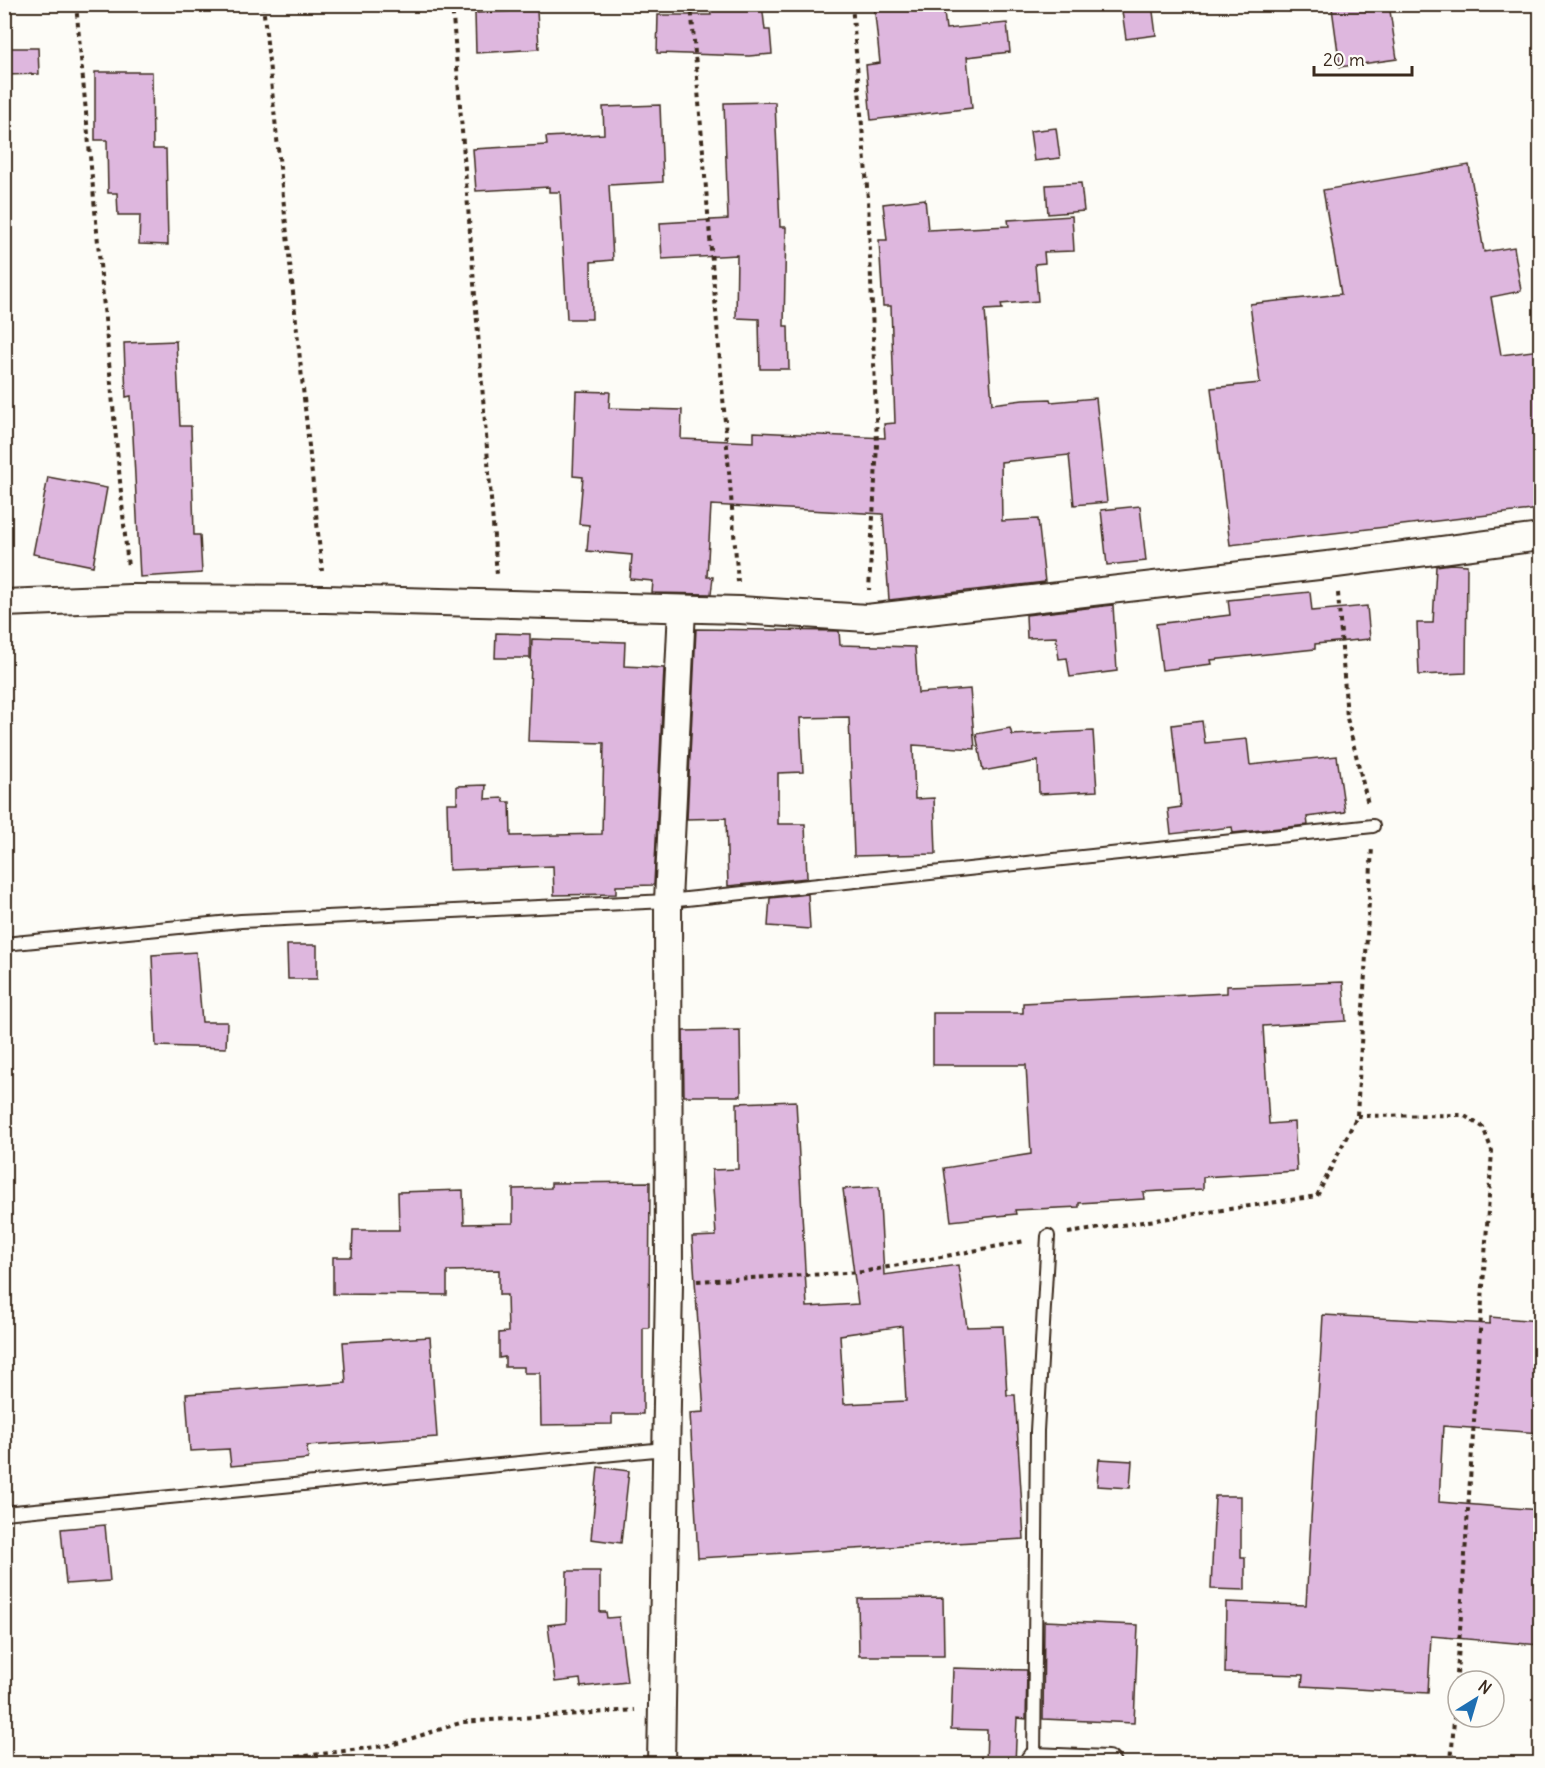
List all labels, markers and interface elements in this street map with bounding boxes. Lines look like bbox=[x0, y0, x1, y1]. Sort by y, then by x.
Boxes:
scale bar bbox=[1314, 39, 1412, 77]
text: 20 m bbox=[1323, 48, 1365, 71]
north arrow bbox=[1446, 1669, 1506, 1729]
text: N bbox=[1475, 1676, 1495, 1698]

